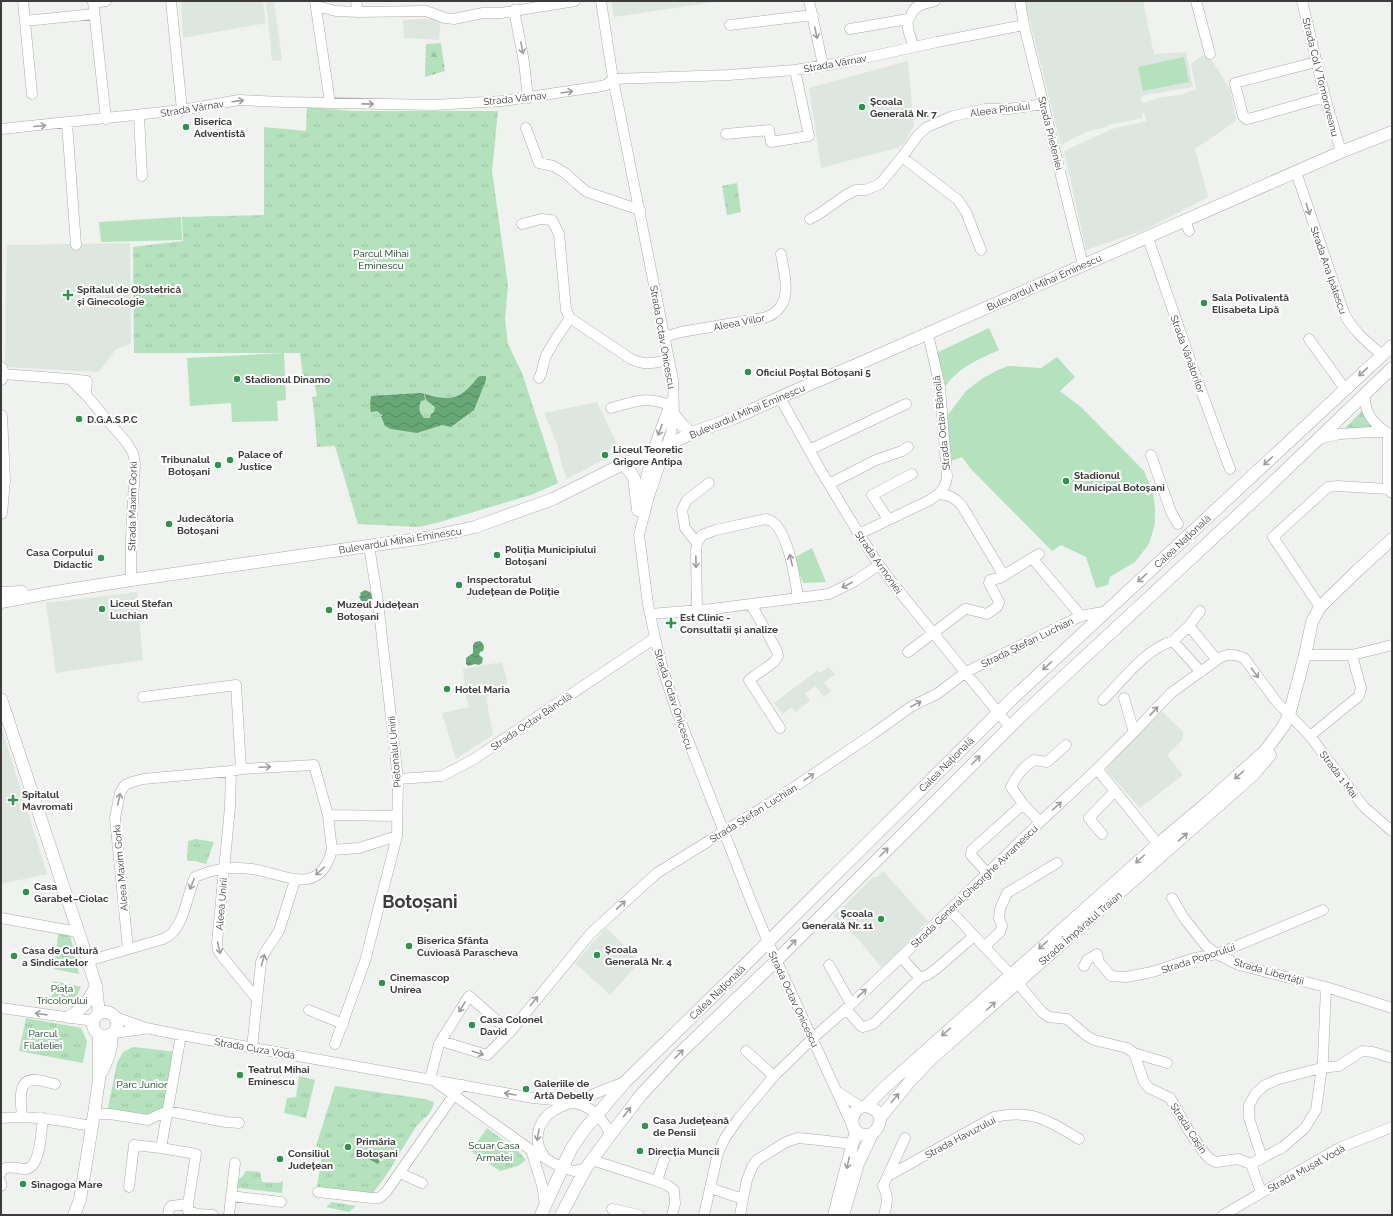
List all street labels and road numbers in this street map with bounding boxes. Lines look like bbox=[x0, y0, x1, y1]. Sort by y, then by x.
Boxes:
street label: Strada Col V Tomoroveanu bbox=[1300, 17, 1341, 138]
street label: Strada Vârnav bbox=[803, 52, 868, 74]
street label: Strada Vârnav bbox=[483, 90, 548, 107]
street label: Strada Prieteniei bbox=[1036, 95, 1065, 171]
street label: Strada Vârnav bbox=[160, 98, 225, 119]
street label: Aleea Pinului bbox=[969, 100, 1031, 119]
street label: Strada Ana Ipătescu bbox=[1308, 225, 1349, 316]
street label: Bulevardul Mihai Eminescu bbox=[985, 252, 1103, 313]
street label: Strada Octav Onicescu bbox=[648, 285, 677, 390]
street label: Aleea Viilor bbox=[712, 312, 766, 333]
street label: Strada Vânătorilor bbox=[1168, 314, 1207, 395]
street label: Strada Octav Băncilă bbox=[931, 375, 952, 471]
street label: Bulevardul Mihai Eminescu bbox=[688, 382, 807, 441]
street label: Strada Maxim Gorki bbox=[126, 461, 139, 551]
street label: Calea Națională bbox=[1152, 512, 1213, 570]
street label: Bulevardul Mihai Eminescu bbox=[338, 525, 462, 556]
street label: Strada Armoniei bbox=[853, 529, 904, 596]
street label: Strada Ștefan Luchian bbox=[979, 615, 1075, 670]
street label: Strada Octav Onicescu bbox=[652, 648, 695, 751]
street label: Strada Octav Băncilă bbox=[489, 690, 574, 753]
street label: Pietonalul Unirii bbox=[386, 716, 403, 788]
street label: Calea Națională bbox=[917, 735, 976, 794]
street label: Strada 1 Mai bbox=[1317, 749, 1360, 800]
street label: Strada Ștefan Luchian bbox=[707, 782, 799, 845]
street label: Strada General Gheorghe Avramescu bbox=[909, 823, 1040, 950]
street label: Aleea Maxim Gorki bbox=[111, 824, 130, 911]
street label: Aleea Unirii bbox=[214, 877, 229, 931]
street label: Strada Împăratul Traian bbox=[1037, 889, 1124, 967]
street label: Strada Poporului bbox=[1160, 941, 1236, 976]
street label: Strada Octav Onicescu bbox=[766, 949, 821, 1049]
street label: Strada Libertății bbox=[1232, 956, 1305, 987]
street label: Calea Națională bbox=[687, 963, 747, 1022]
street label: Strada Cuza Vodă bbox=[214, 1036, 296, 1061]
street label: Strada Cașin bbox=[1168, 1101, 1209, 1156]
street label: Strada Havuzului bbox=[923, 1114, 997, 1161]
street label: Strada Mușat Vodă bbox=[1266, 1143, 1347, 1194]

